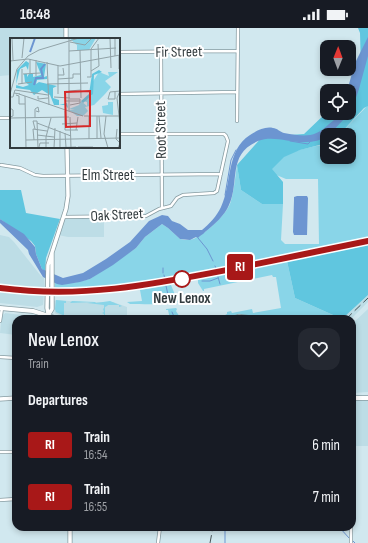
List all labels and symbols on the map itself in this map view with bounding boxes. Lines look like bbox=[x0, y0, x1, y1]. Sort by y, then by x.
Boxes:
inset map bbox=[10, 38, 120, 148]
north arrow bbox=[320, 40, 356, 76]
street label: Fir Street bbox=[155, 42, 203, 62]
street label: Root Street bbox=[151, 101, 171, 159]
street label: Elm Street bbox=[82, 166, 135, 185]
street label: Oak Street bbox=[90, 204, 144, 226]
line badge: RI bbox=[222, 254, 258, 280]
marker: New Lenox bbox=[173, 270, 191, 288]
place label: New Lenox bbox=[153, 289, 211, 308]

